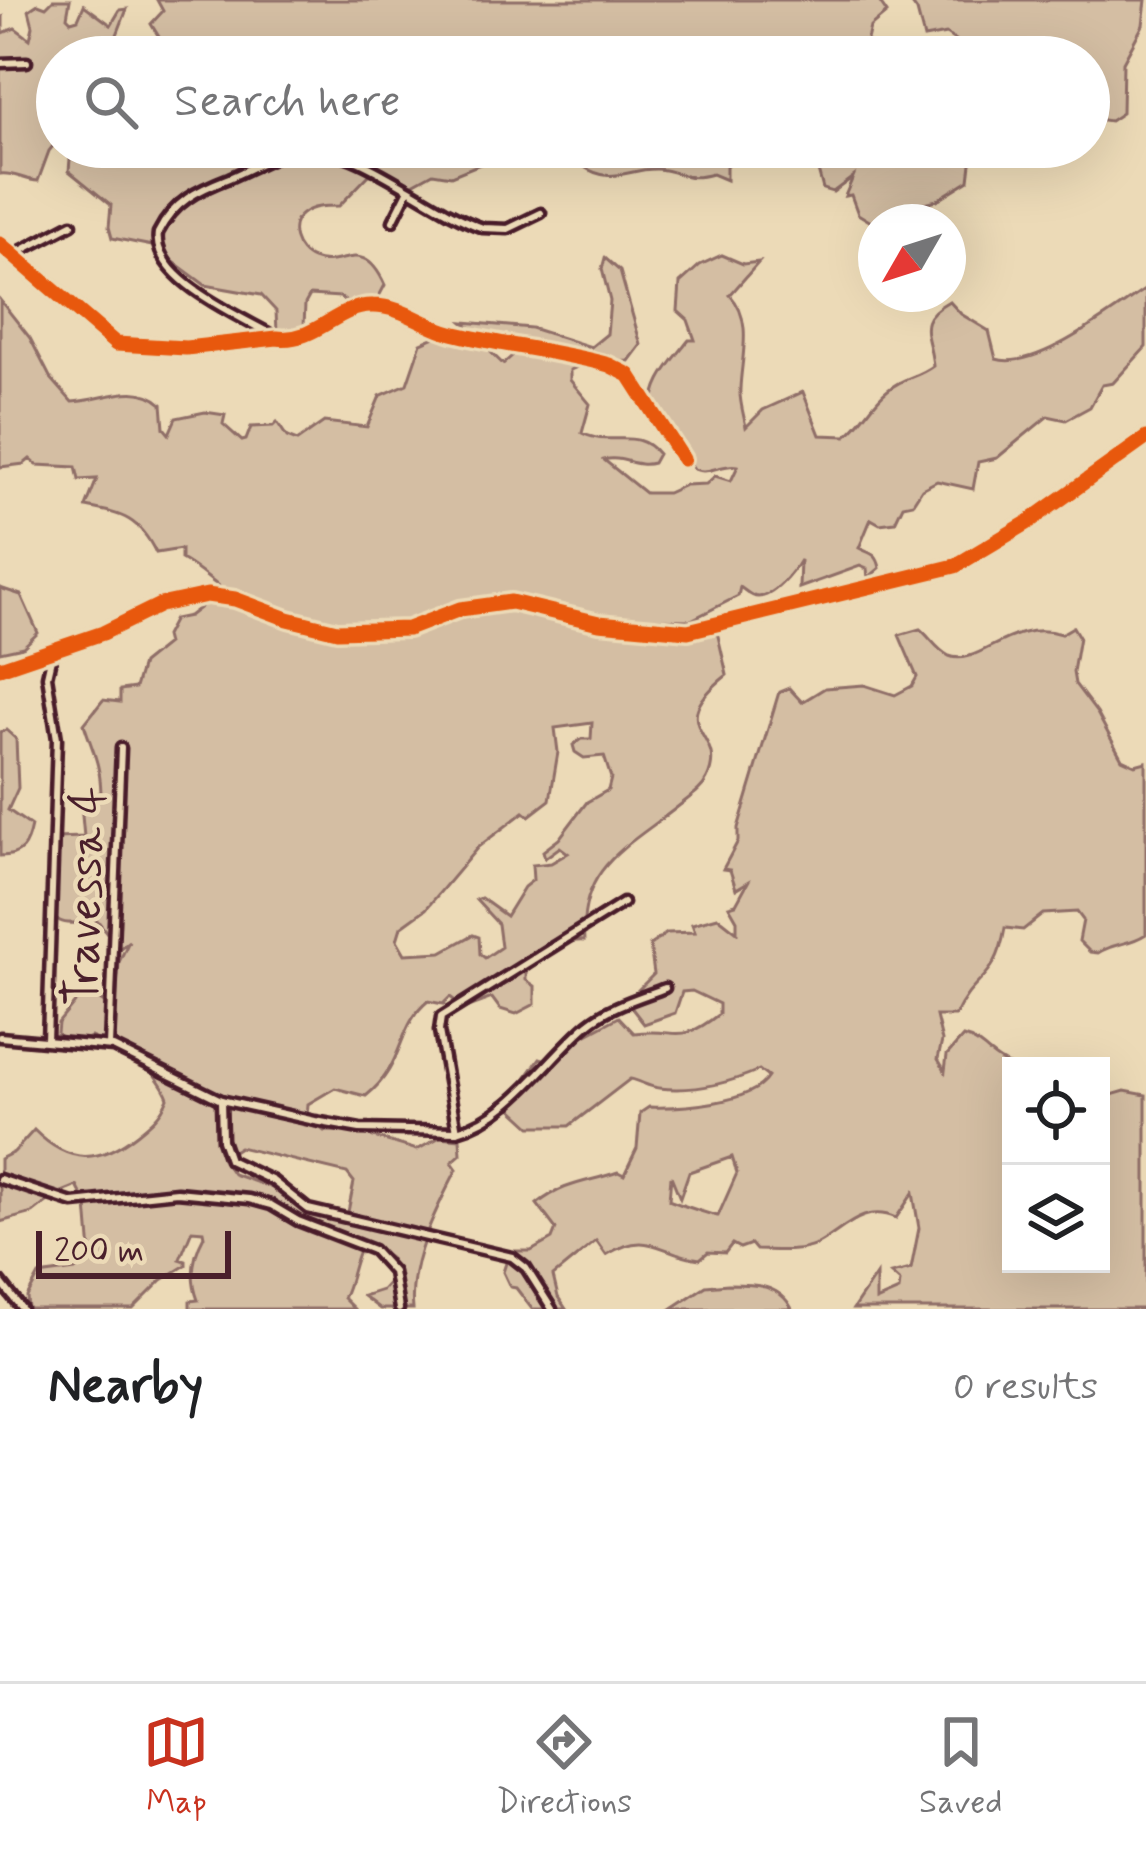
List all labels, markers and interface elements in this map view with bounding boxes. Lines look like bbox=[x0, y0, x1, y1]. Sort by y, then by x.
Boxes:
search box bbox=[36, 36, 1110, 168]
icon: search bbox=[78, 69, 144, 135]
text: Search here bbox=[174, 73, 401, 132]
north arrow bbox=[858, 204, 966, 312]
street label: Travessa 4 bbox=[51, 785, 122, 1007]
map controls bbox=[1002, 1057, 1110, 1273]
button: locate bbox=[1002, 1057, 1110, 1165]
button: layers bbox=[1002, 1165, 1110, 1273]
scale bar bbox=[36, 1225, 231, 1278]
text: 200 m bbox=[54, 1230, 144, 1274]
text: Nearby bbox=[48, 1354, 203, 1420]
text: 0 results bbox=[953, 1362, 1098, 1413]
tab: Map bbox=[143, 1709, 209, 1825]
tab: Directions bbox=[496, 1709, 632, 1825]
tab: Saved bbox=[919, 1709, 1003, 1825]

